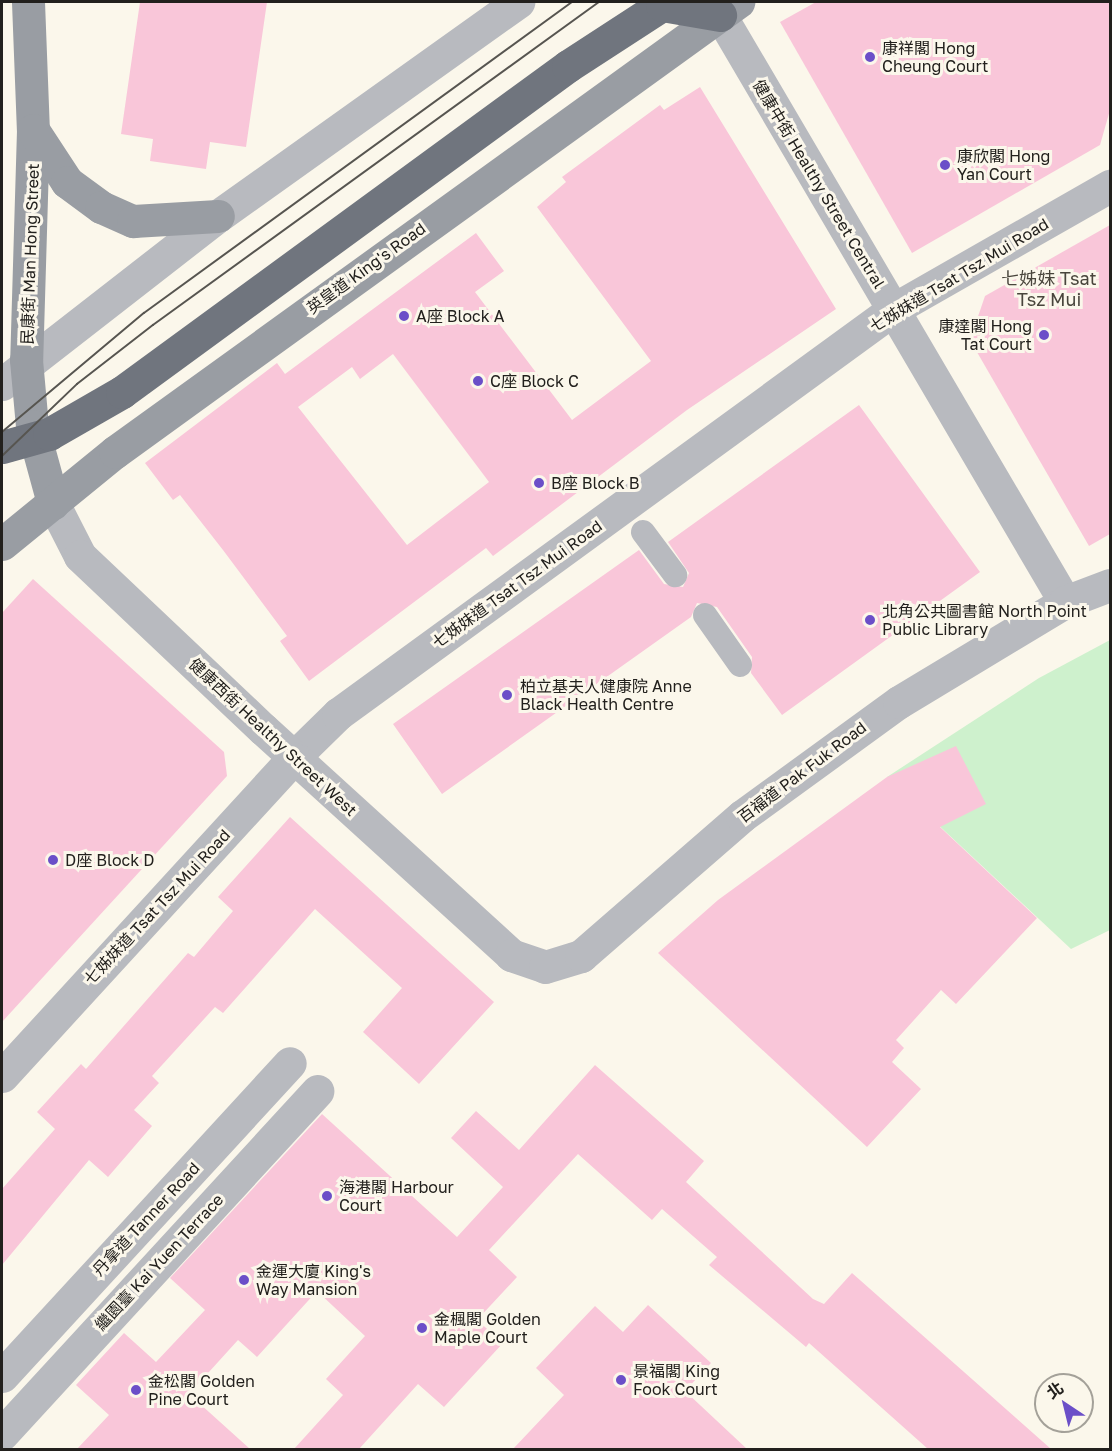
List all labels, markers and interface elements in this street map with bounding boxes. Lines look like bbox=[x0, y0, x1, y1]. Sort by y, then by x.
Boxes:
place label: 康祥閣 Hong Cheung Court bbox=[882, 38, 988, 76]
marker: 康祥閣 Hong Cheung Court bbox=[863, 50, 877, 64]
street label: 健康中街 Healthy Street Central bbox=[749, 76, 889, 292]
place label: 康欣閣 Hong Yan Court bbox=[957, 146, 1050, 184]
marker: 康欣閣 Hong Yan Court bbox=[938, 158, 952, 172]
street label: 民康街 Man Hong Street bbox=[17, 163, 43, 345]
street label: 七姊妹道 Tsat Tsz Mui Road bbox=[866, 214, 1052, 336]
street label: 英皇道 King's Road bbox=[303, 218, 429, 318]
district label: 七姊妹 Tsat Tsz Mui bbox=[1001, 268, 1097, 310]
place label: A座 Block A bbox=[416, 306, 504, 326]
marker: A座 Block A bbox=[397, 309, 411, 323]
place label: 康達閣 Hong Tat Court bbox=[939, 316, 1032, 354]
marker: 康達閣 Hong Tat Court bbox=[1037, 328, 1051, 342]
place label: C座 Block C bbox=[490, 371, 579, 391]
marker: C座 Block C bbox=[471, 374, 485, 388]
place label: B座 Block B bbox=[551, 473, 639, 493]
marker: B座 Block B bbox=[532, 476, 546, 490]
street label: 七姊妹道 Tsat Tsz Mui Road bbox=[428, 516, 606, 652]
place label: 北角公共圖書館 North Point Public Library bbox=[882, 601, 1087, 639]
marker: 北角公共圖書館 North Point Public Library bbox=[863, 613, 877, 627]
street label: 健康西街 Healthy Street West bbox=[185, 654, 361, 820]
place label: 柏立基夫人健康院 Anne Black Health Centre bbox=[520, 676, 692, 714]
marker: 柏立基夫人健康院 Anne Black Health Centre bbox=[498, 686, 516, 704]
street label: 百福道 Pak Fuk Road bbox=[734, 717, 870, 827]
street label: 七姊妹道 Tsat Tsz Mui Road bbox=[80, 825, 234, 989]
place label: D座 Block D bbox=[65, 850, 154, 870]
marker: D座 Block D bbox=[46, 853, 60, 867]
street label: 丹拿道 Tanner Road bbox=[89, 1158, 203, 1280]
place label: 海港閣 Harbour Court bbox=[339, 1177, 454, 1215]
marker: 海港閣 Harbour Court bbox=[320, 1189, 334, 1203]
street label: 繼園臺 Kai Yuen Terrace bbox=[91, 1190, 227, 1334]
place label: 金運大廈 King's Way Mansion bbox=[256, 1261, 371, 1299]
marker: 金運大廈 King's Way Mansion bbox=[237, 1273, 251, 1287]
place label: 金楓閣 Golden Maple Court bbox=[434, 1309, 541, 1347]
marker: 金楓閣 Golden Maple Court bbox=[415, 1321, 429, 1335]
place label: 景福閣 King Fook Court bbox=[633, 1361, 720, 1399]
place label: 金松閣 Golden Pine Court bbox=[148, 1371, 255, 1409]
marker: 景福閣 King Fook Court bbox=[614, 1373, 628, 1387]
north arrow bbox=[1034, 1373, 1094, 1433]
text: 北 bbox=[1043, 1377, 1067, 1403]
marker: 金松閣 Golden Pine Court bbox=[129, 1383, 143, 1397]

